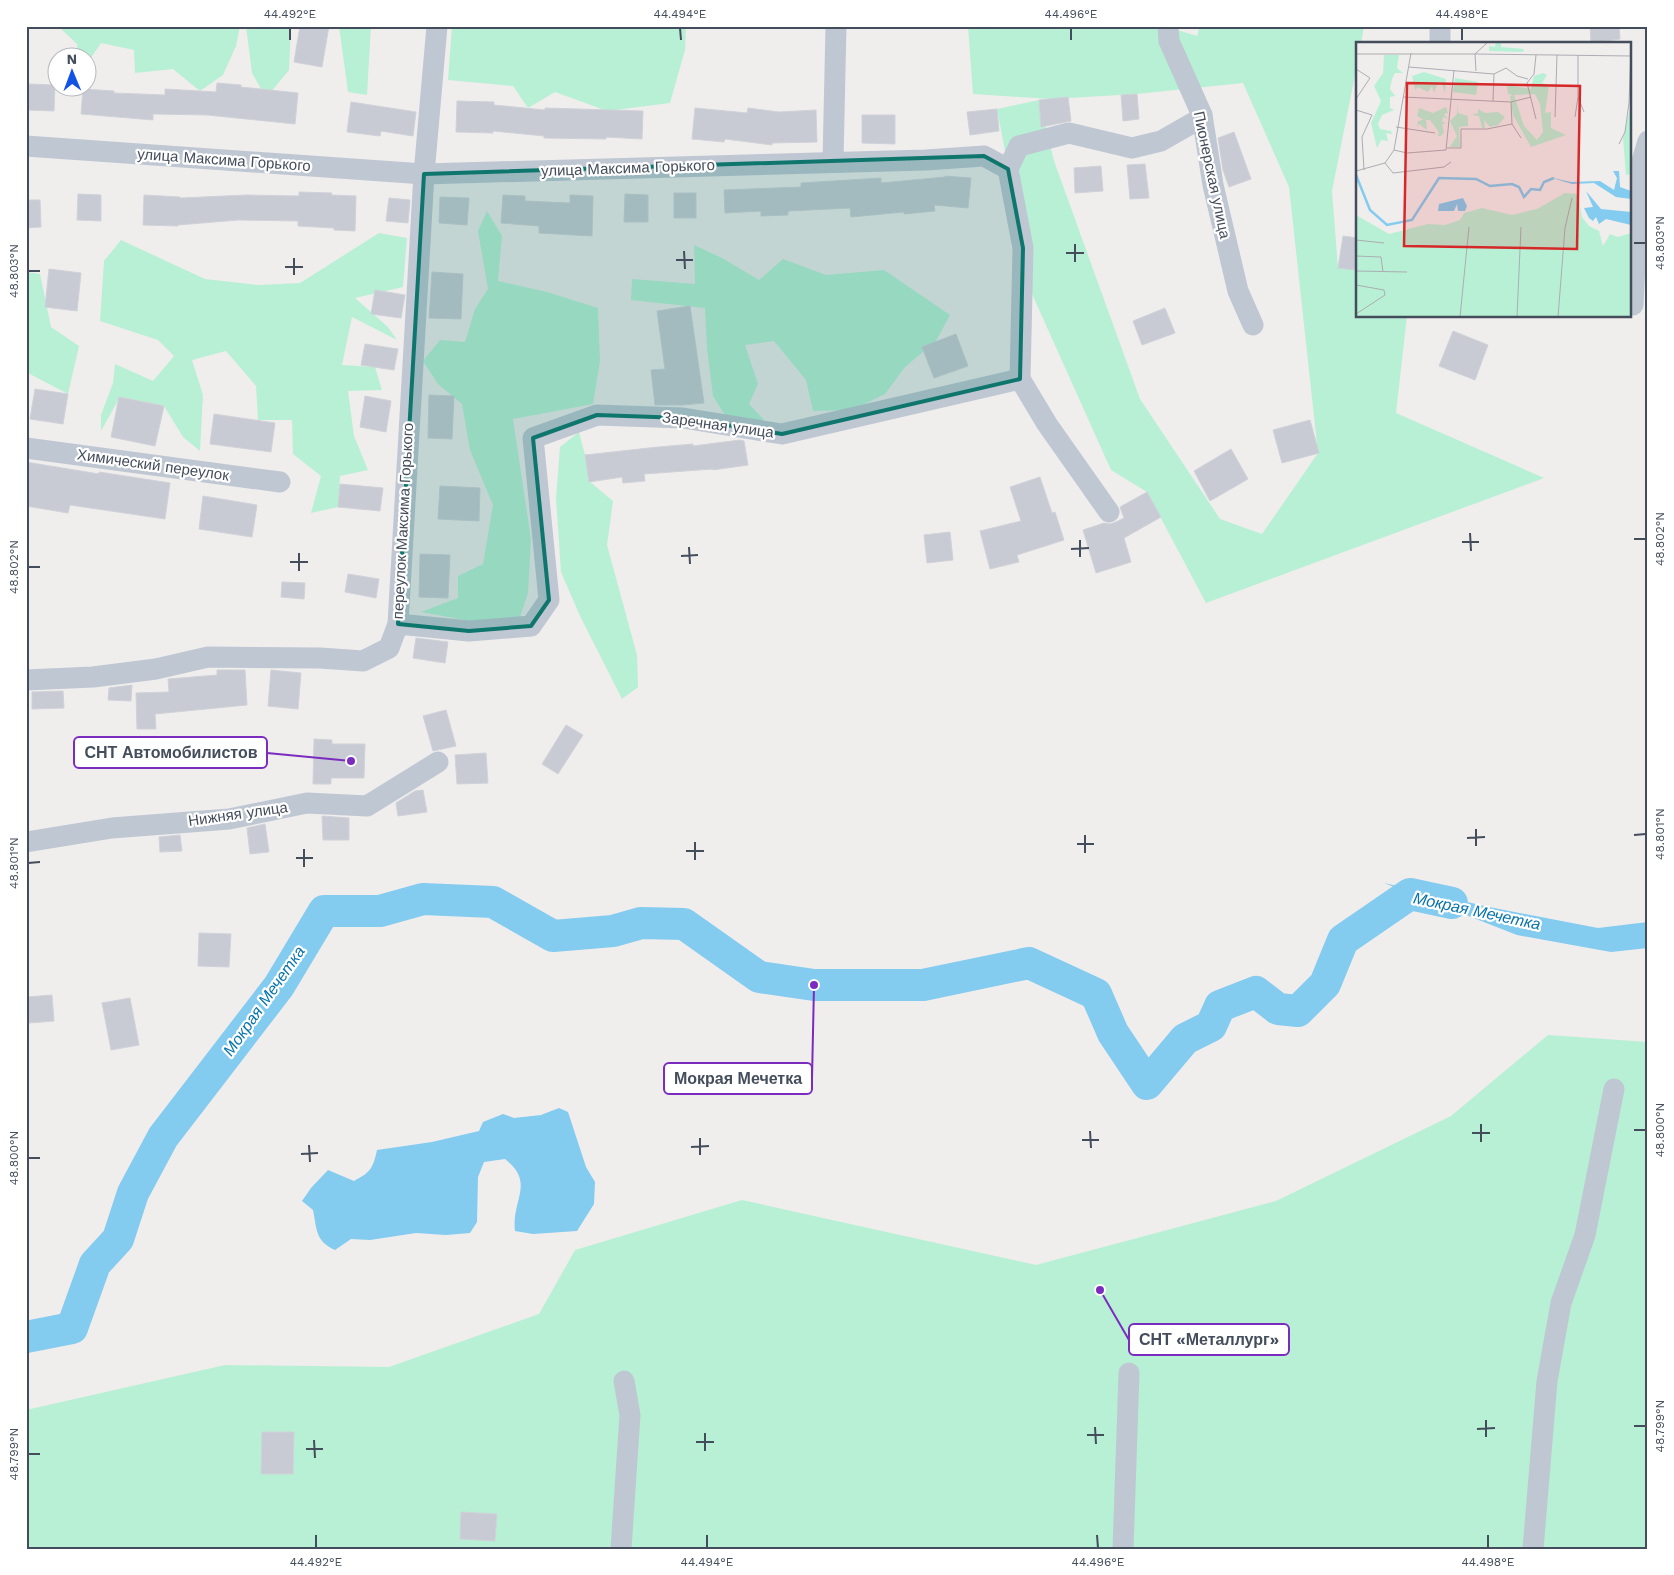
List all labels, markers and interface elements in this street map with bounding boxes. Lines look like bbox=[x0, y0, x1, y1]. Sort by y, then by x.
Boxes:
text: 44.492°E bbox=[264, 7, 317, 21]
text: 44.494°E bbox=[654, 7, 707, 21]
text: 44.496°E bbox=[1045, 7, 1098, 21]
text: 44.498°E bbox=[1436, 7, 1489, 21]
inset map bbox=[1356, 42, 1632, 318]
north arrow bbox=[48, 48, 98, 98]
text: N bbox=[66, 51, 77, 67]
street label: Пионерская улица bbox=[1190, 110, 1234, 241]
street label: улица Максима Горького bbox=[137, 145, 311, 175]
street label: улица Максима Горького bbox=[541, 156, 715, 180]
text: 48.803°N bbox=[1653, 216, 1667, 270]
text: 48.803°N bbox=[7, 244, 21, 298]
street label: Заречная улица bbox=[661, 408, 776, 442]
street label: переулок Максима Горького bbox=[389, 422, 417, 620]
street label: Химический переулок bbox=[76, 445, 231, 485]
text: 48.802°N bbox=[1653, 512, 1667, 566]
text: 48.802°N bbox=[7, 540, 21, 594]
callout: СНТ Автомобилистов bbox=[74, 737, 267, 768]
text: СНТ Автомобилистов bbox=[84, 743, 258, 762]
street label: Нижняя улица bbox=[187, 798, 289, 830]
text: 48.801°N bbox=[1653, 808, 1667, 860]
text: 48.801°N bbox=[7, 837, 21, 889]
water label: Мокрая Мечетка bbox=[1412, 888, 1542, 934]
water label: Мокрая Мечетка bbox=[219, 942, 309, 1060]
callout: Мокрая Мечетка bbox=[664, 1063, 812, 1094]
text: Мокрая Мечетка bbox=[674, 1069, 802, 1088]
text: 48.800°N bbox=[1653, 1103, 1667, 1157]
text: 48.800°N bbox=[7, 1131, 21, 1185]
callout: СНТ «Металлург» bbox=[1129, 1324, 1289, 1355]
text: СНТ «Металлург» bbox=[1139, 1330, 1279, 1349]
text: 48.799°N bbox=[1653, 1400, 1667, 1452]
text: 48.799°N bbox=[7, 1428, 21, 1480]
text: 44.492°E bbox=[290, 1555, 343, 1569]
text: 44.494°E bbox=[681, 1555, 734, 1569]
text: 44.496°E bbox=[1072, 1555, 1125, 1569]
text: 44.498°E bbox=[1462, 1555, 1515, 1569]

